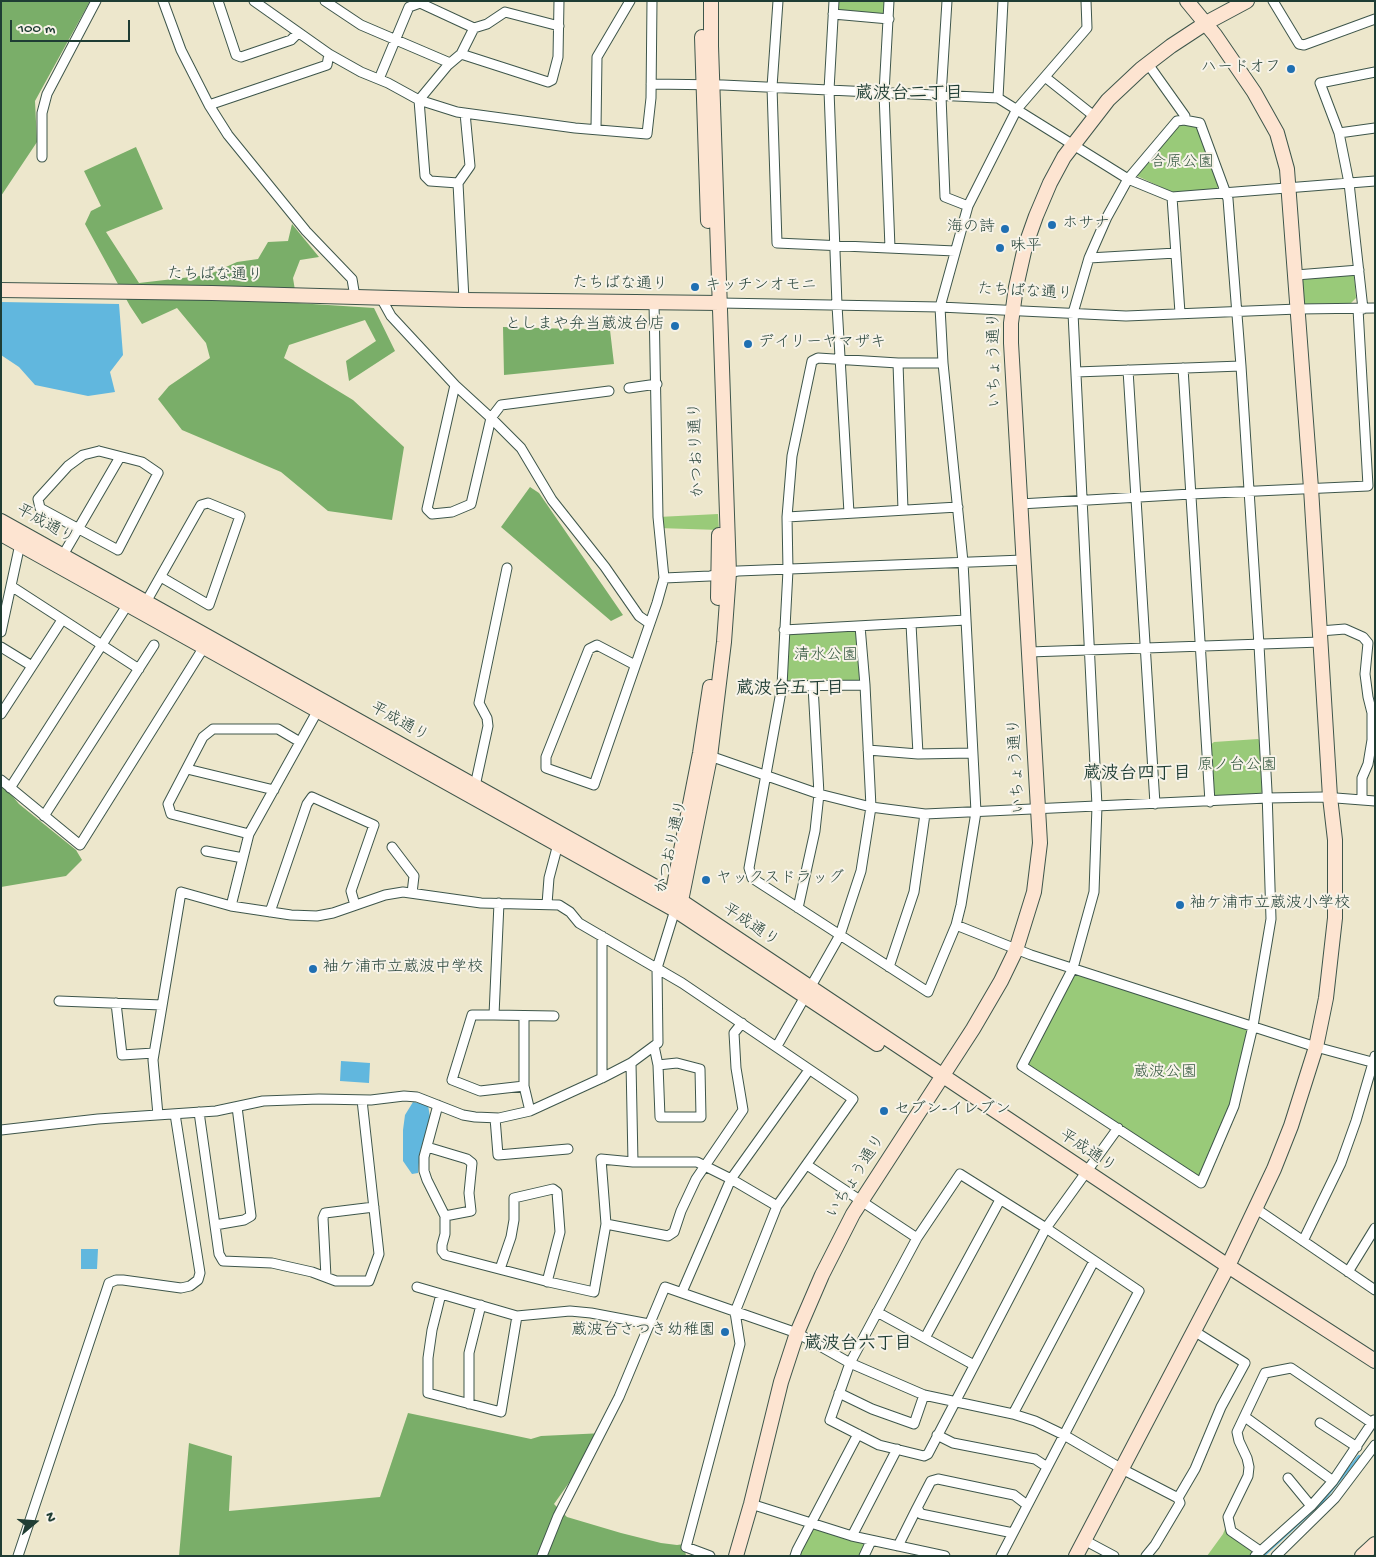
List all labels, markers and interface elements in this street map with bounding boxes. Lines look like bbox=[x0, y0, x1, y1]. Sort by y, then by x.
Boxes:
scale bar bbox=[12, 10, 132, 42]
text: 100 m bbox=[18, 20, 55, 38]
place label: ハードオフ bbox=[1201, 59, 1281, 79]
marker: ハードオフ bbox=[1285, 63, 1297, 75]
district label: 蔵波台二丁目 bbox=[855, 84, 963, 106]
park label: 合原公園 bbox=[1150, 154, 1214, 174]
place label: ホサナ bbox=[1062, 215, 1110, 235]
place label: 海の詩 bbox=[947, 219, 995, 239]
marker: ホサナ bbox=[1046, 219, 1058, 231]
marker: 海の詩 bbox=[999, 223, 1011, 235]
place label: 味平 bbox=[1010, 238, 1042, 258]
marker: 味平 bbox=[994, 242, 1006, 254]
street label: たちばな通り bbox=[167, 266, 263, 286]
street label: たちばな通り bbox=[572, 275, 668, 295]
place label: キッチンオモニ bbox=[705, 277, 817, 297]
marker: キッチンオモニ bbox=[689, 281, 701, 293]
street label: たちばな通り bbox=[977, 281, 1073, 305]
street label: いちょう通り bbox=[986, 312, 1006, 408]
place label: としまや弁当蔵波台店 bbox=[505, 316, 665, 336]
marker: としまや弁当蔵波台店 bbox=[669, 320, 681, 332]
place label: デイリーヤマザキ bbox=[758, 334, 886, 354]
marker: デイリーヤマザキ bbox=[742, 338, 754, 350]
street label: かつおり通り bbox=[687, 402, 709, 498]
street label: 平成通り bbox=[12, 501, 78, 549]
park label: 清水公園 bbox=[794, 647, 858, 667]
district label: 蔵波台五丁目 bbox=[736, 679, 844, 701]
street label: 平成通り bbox=[366, 699, 432, 747]
street label: いちょう通り bbox=[1006, 718, 1030, 814]
park label: 原ノ台公園 bbox=[1197, 757, 1277, 777]
district label: 蔵波台四丁目 bbox=[1083, 764, 1191, 786]
street label: かつおり通り bbox=[653, 798, 693, 896]
place label: ヤックスドラッグ bbox=[716, 870, 844, 890]
marker: ヤックスドラッグ bbox=[700, 874, 712, 886]
place label: 袖ケ浦市立蔵波小学校 bbox=[1190, 895, 1350, 915]
marker: 袖ケ浦市立蔵波小学校 bbox=[1174, 899, 1186, 911]
street label: 平成通り bbox=[718, 900, 782, 952]
place label: 袖ケ浦市立蔵波中学校 bbox=[323, 959, 483, 979]
marker: 袖ケ浦市立蔵波中学校 bbox=[307, 963, 319, 975]
park label: 蔵波公園 bbox=[1133, 1064, 1197, 1084]
place label: セブン-イレブン bbox=[894, 1101, 1011, 1121]
marker: セブン-イレブン bbox=[878, 1105, 890, 1117]
street label: 平成通り bbox=[1055, 1126, 1119, 1178]
street label: いちょう通り bbox=[823, 1131, 891, 1223]
place label: 蔵波台さつき幼稚園 bbox=[571, 1322, 715, 1342]
marker: 蔵波台さつき幼稚園 bbox=[719, 1326, 731, 1338]
district label: 蔵波台六丁目 bbox=[804, 1334, 912, 1356]
north arrow bbox=[10, 1497, 60, 1547]
text: N bbox=[40, 1510, 59, 1524]

